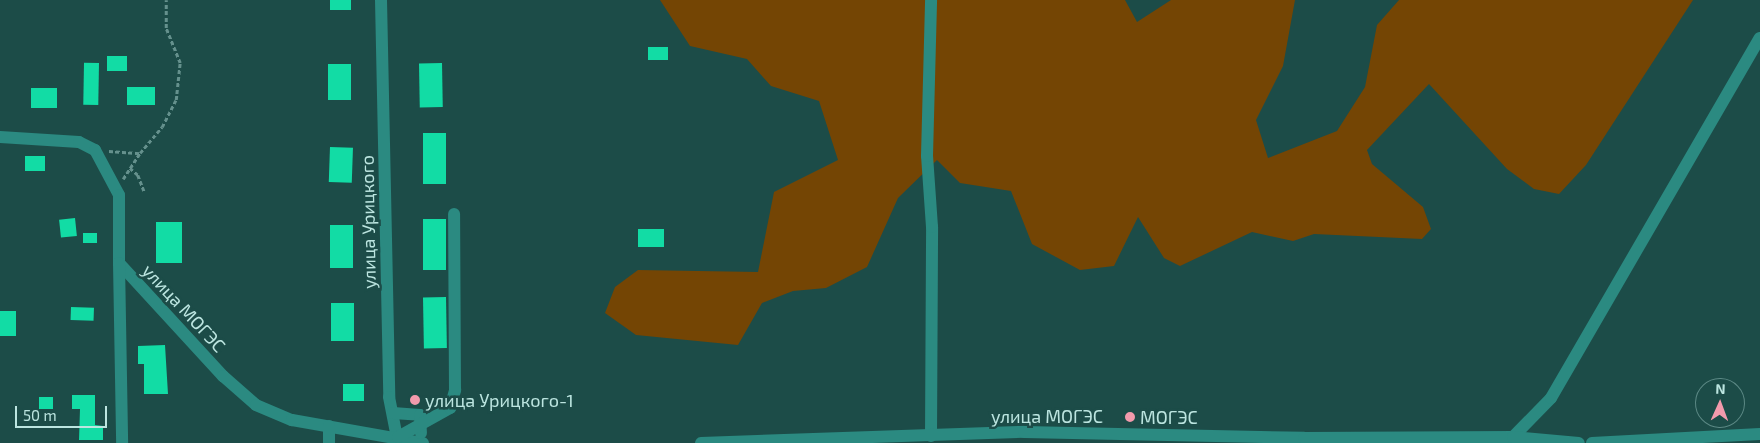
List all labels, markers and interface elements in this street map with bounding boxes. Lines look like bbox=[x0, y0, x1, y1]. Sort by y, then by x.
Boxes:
street label: улица Урицкого bbox=[356, 155, 380, 289]
street label: улица МОГЭС bbox=[138, 260, 230, 356]
north arrow bbox=[1695, 378, 1745, 428]
text: N bbox=[1715, 380, 1726, 397]
place label: улица Урицкого-1 bbox=[425, 389, 574, 411]
marker: улица Урицкого-1 bbox=[409, 394, 421, 406]
scale bar bbox=[18, 396, 110, 428]
street label: улица МОГЭС bbox=[991, 405, 1103, 427]
text: 50 m bbox=[23, 406, 57, 424]
place label: МОГЭС bbox=[1140, 406, 1198, 428]
marker: МОГЭС bbox=[1124, 411, 1136, 423]

